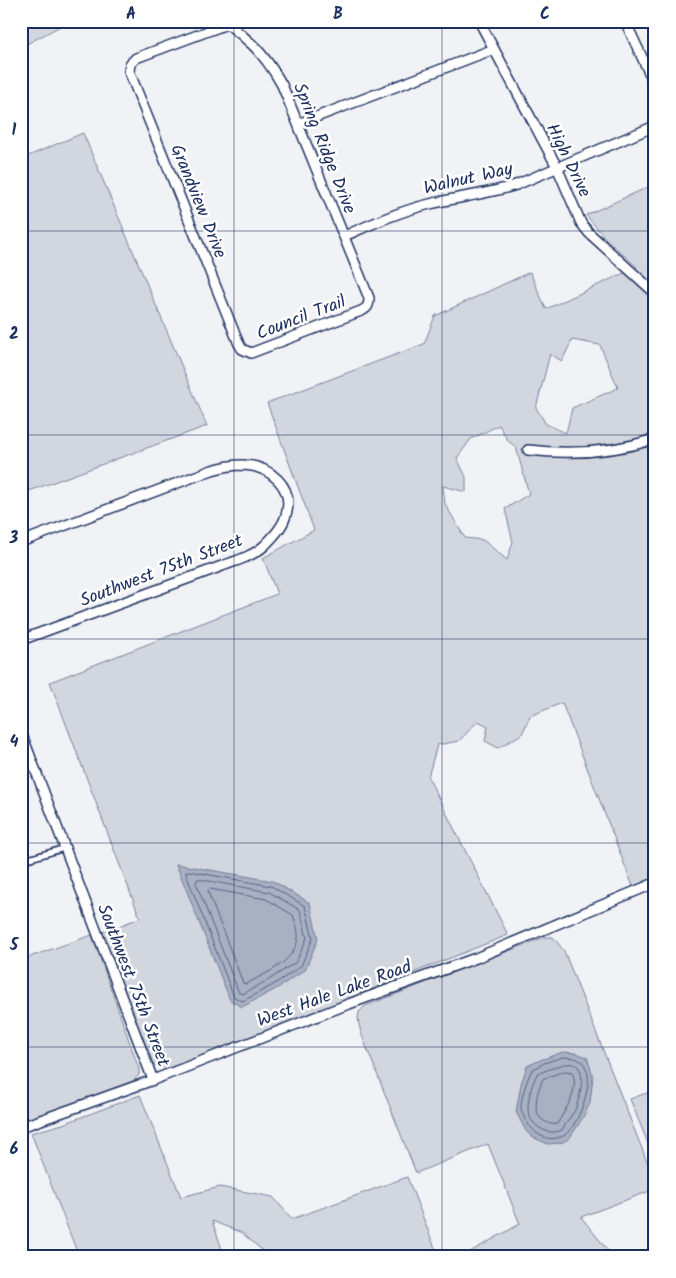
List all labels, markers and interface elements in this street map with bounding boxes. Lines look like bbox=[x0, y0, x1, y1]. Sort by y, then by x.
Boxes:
text: A bbox=[126, 2, 136, 27]
text: B bbox=[333, 2, 343, 27]
text: C bbox=[540, 2, 550, 27]
street label: Spring Ridge Drive bbox=[284, 79, 363, 218]
text: 1 bbox=[12, 118, 17, 143]
street label: High Drive bbox=[537, 119, 598, 203]
street label: Grandview Drive bbox=[162, 140, 234, 263]
street label: Walnut Way bbox=[421, 155, 516, 204]
street label: Council Trail bbox=[253, 288, 351, 349]
text: 2 bbox=[9, 322, 19, 347]
text: 3 bbox=[9, 526, 19, 551]
street label: Southwest 75th Street bbox=[76, 527, 248, 616]
text: 4 bbox=[10, 730, 19, 755]
street label: Southwest 75th Street bbox=[88, 900, 177, 1072]
text: 5 bbox=[9, 933, 20, 958]
street label: West Hale Lake Road bbox=[253, 953, 417, 1036]
text: 6 bbox=[10, 1137, 19, 1162]

